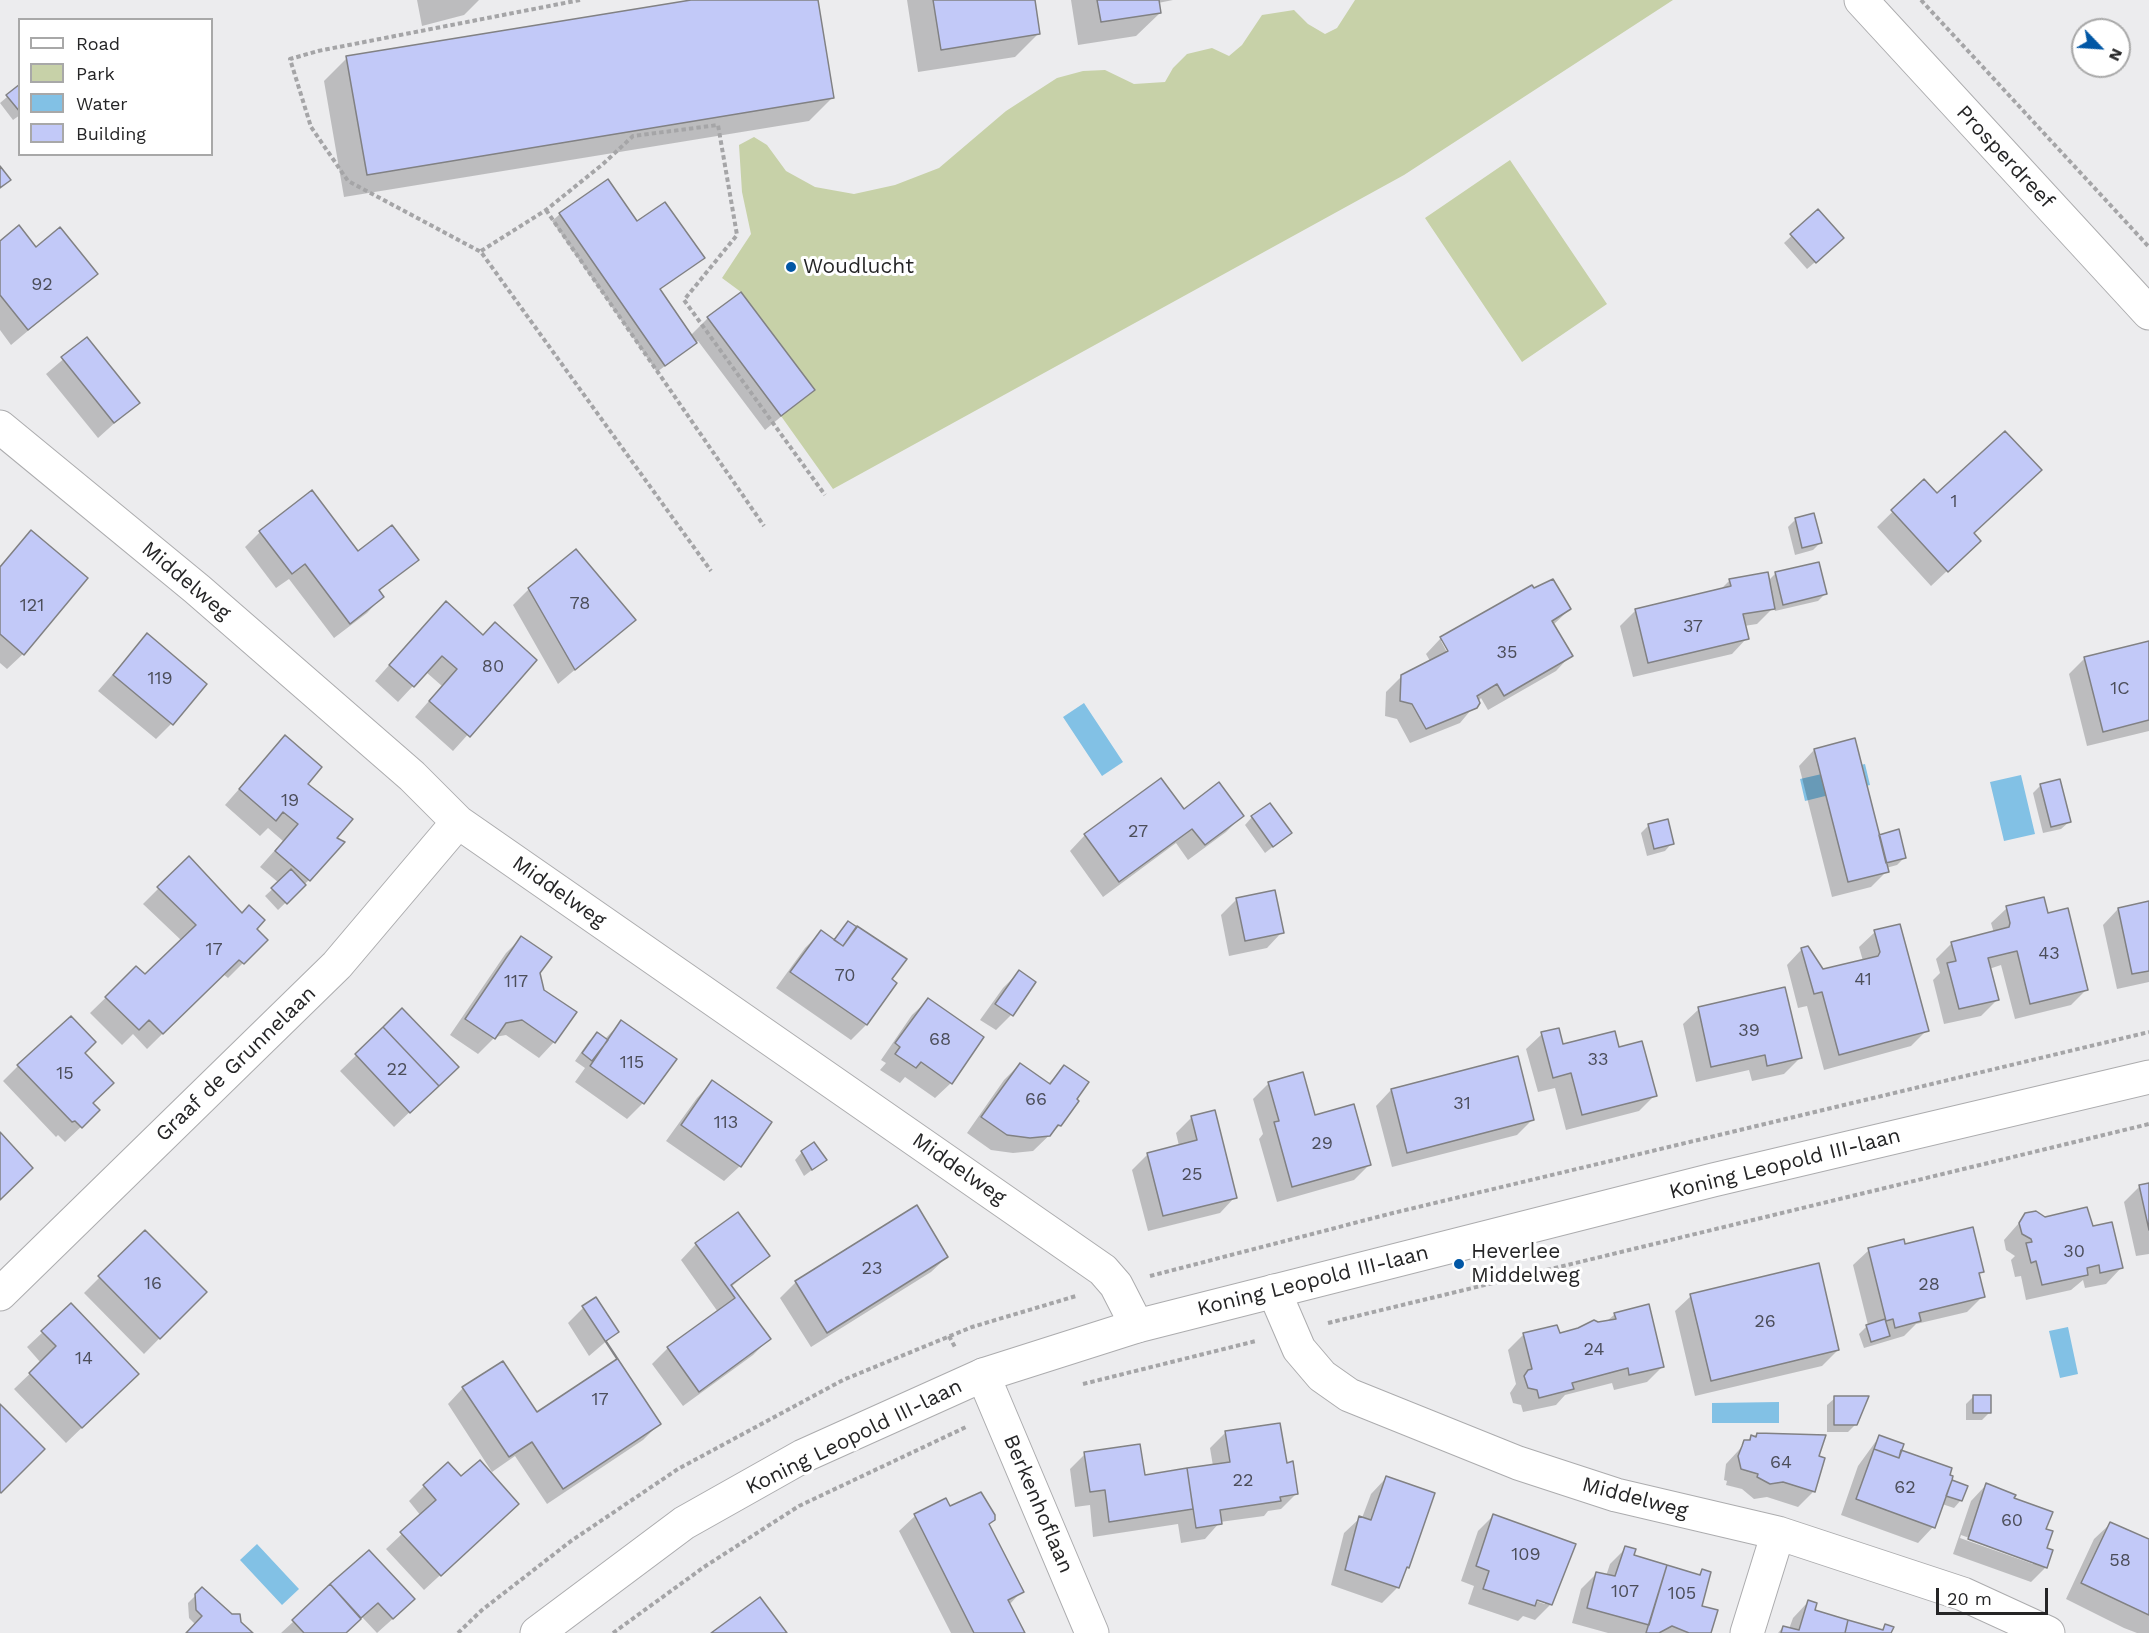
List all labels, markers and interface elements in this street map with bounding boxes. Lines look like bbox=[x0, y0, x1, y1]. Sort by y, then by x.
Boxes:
legend bbox=[18, 18, 213, 156]
north arrow bbox=[2071, 18, 2131, 78]
text: Road bbox=[76, 33, 120, 54]
text: N bbox=[2105, 46, 2127, 64]
text: Park bbox=[76, 63, 115, 84]
text: Water bbox=[76, 93, 128, 114]
street label: Prosperdreef bbox=[1951, 100, 2059, 214]
text: Building bbox=[76, 123, 146, 144]
place label: Woudlucht bbox=[803, 254, 914, 280]
marker: Woudlucht bbox=[784, 260, 798, 274]
house number: 92 bbox=[31, 274, 53, 296]
house number: 1 bbox=[1950, 491, 1958, 513]
street label: Middelweg bbox=[136, 536, 236, 626]
house number: 78 bbox=[570, 593, 590, 615]
house number: 121 bbox=[20, 595, 44, 617]
house number: 37 bbox=[1683, 616, 1703, 638]
house number: 35 bbox=[1497, 642, 1517, 664]
house number: 80 bbox=[482, 656, 504, 678]
house number: 119 bbox=[147, 668, 173, 690]
house number: 1C bbox=[2110, 678, 2130, 700]
house number: 19 bbox=[281, 790, 299, 812]
house number: 27 bbox=[1128, 821, 1148, 843]
street label: Middelweg bbox=[507, 851, 611, 933]
house number: 17 bbox=[205, 939, 223, 961]
house number: 43 bbox=[2038, 943, 2060, 965]
house number: 70 bbox=[835, 965, 855, 987]
house number: 41 bbox=[1854, 969, 1872, 991]
house number: 117 bbox=[504, 971, 528, 993]
street label: Graaf de Grunnelaan bbox=[151, 981, 321, 1147]
house number: 39 bbox=[1738, 1020, 1760, 1042]
house number: 68 bbox=[929, 1029, 951, 1051]
house number: 33 bbox=[1588, 1049, 1608, 1071]
house number: 115 bbox=[620, 1052, 644, 1074]
house number: 22 bbox=[387, 1059, 407, 1081]
house number: 15 bbox=[56, 1063, 74, 1085]
house number: 66 bbox=[1025, 1089, 1047, 1111]
house number: 31 bbox=[1453, 1093, 1471, 1115]
house number: 113 bbox=[714, 1112, 738, 1134]
street label: Koning Leopold III-laan bbox=[1667, 1123, 1903, 1205]
street label: Middelweg bbox=[907, 1128, 1011, 1210]
house number: 29 bbox=[1311, 1133, 1333, 1155]
house number: 25 bbox=[1182, 1164, 1202, 1186]
place label: Heverlee Middelweg bbox=[1471, 1239, 1580, 1289]
street label: Koning Leopold III-laan bbox=[1195, 1240, 1431, 1322]
house number: 30 bbox=[2063, 1241, 2085, 1263]
marker: Heverlee Middelweg bbox=[1452, 1257, 1466, 1271]
house number: 23 bbox=[862, 1258, 882, 1280]
house number: 16 bbox=[144, 1273, 162, 1295]
house number: 28 bbox=[1918, 1274, 1940, 1296]
house number: 26 bbox=[1754, 1311, 1776, 1333]
house number: 24 bbox=[1584, 1339, 1604, 1361]
house number: 14 bbox=[75, 1348, 93, 1370]
street label: Koning Leopold III-laan bbox=[742, 1374, 966, 1500]
house number: 17 bbox=[591, 1389, 609, 1411]
street label: Berkenhoflaan bbox=[998, 1431, 1078, 1577]
house number: 64 bbox=[1770, 1452, 1792, 1474]
house number: 22 bbox=[1233, 1470, 1253, 1492]
street label: Middelweg bbox=[1579, 1472, 1691, 1524]
house number: 62 bbox=[1894, 1477, 1916, 1499]
house number: 60 bbox=[2001, 1510, 2023, 1532]
house number: 109 bbox=[1511, 1544, 1541, 1566]
house number: 58 bbox=[2109, 1550, 2131, 1572]
scale bar bbox=[1939, 1576, 2052, 1614]
house number: 107 bbox=[1611, 1581, 1639, 1603]
house number: 105 bbox=[1668, 1583, 1696, 1605]
text: 20 m bbox=[1947, 1588, 1992, 1609]

